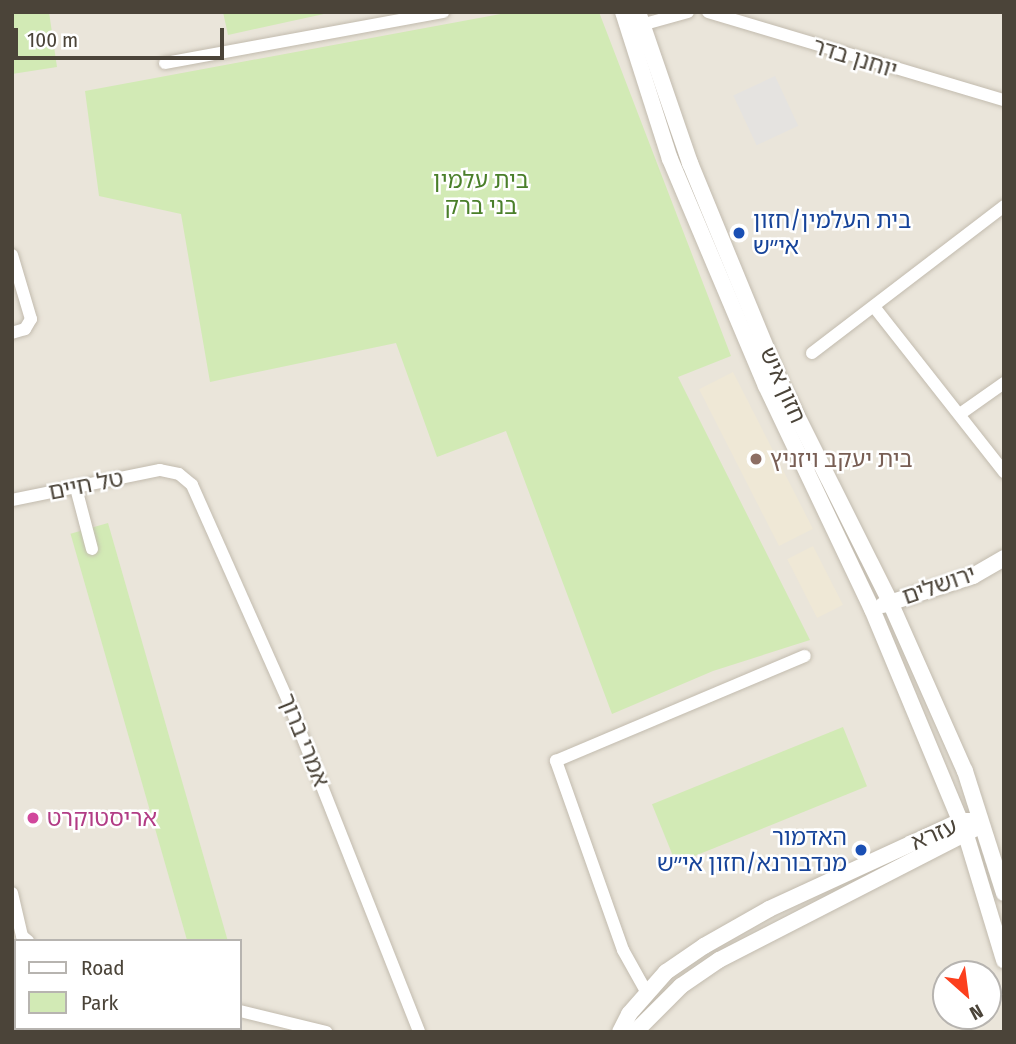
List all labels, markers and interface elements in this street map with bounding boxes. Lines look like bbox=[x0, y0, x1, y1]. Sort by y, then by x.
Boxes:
scale bar bbox=[18, 14, 228, 58]
text: 100 m bbox=[27, 27, 78, 53]
street label: יוחנן בדר bbox=[809, 32, 901, 84]
park label: בית עלמין בני ברק bbox=[433, 166, 529, 220]
place label: בית העלמין/חזון אי״ש bbox=[753, 206, 911, 260]
marker: בית העלמין/חזון אי״ש bbox=[731, 225, 747, 241]
street label: חזון איש bbox=[754, 343, 812, 427]
place label: בית יעקב ויזניץ bbox=[770, 445, 913, 473]
marker: בית יעקב ויזניץ bbox=[748, 451, 764, 467]
street label: טל חיים bbox=[46, 464, 126, 506]
street label: ירושלים bbox=[899, 560, 979, 610]
street label: אמרי ברוך bbox=[273, 689, 335, 791]
place label: אריסטוקרט bbox=[47, 804, 157, 832]
marker: אריסטוקרט bbox=[25, 810, 41, 826]
street label: עזרא bbox=[907, 812, 961, 856]
place label: האדמור מנדבורנא/חזון אי״ש bbox=[657, 823, 847, 877]
marker: האדמור מנדבורנא/חזון אי״ש bbox=[853, 842, 869, 858]
legend bbox=[14, 939, 242, 1030]
text: Road bbox=[81, 955, 125, 981]
north arrow bbox=[932, 960, 1002, 1030]
text: Park bbox=[81, 990, 118, 1016]
text: N bbox=[966, 999, 987, 1025]

